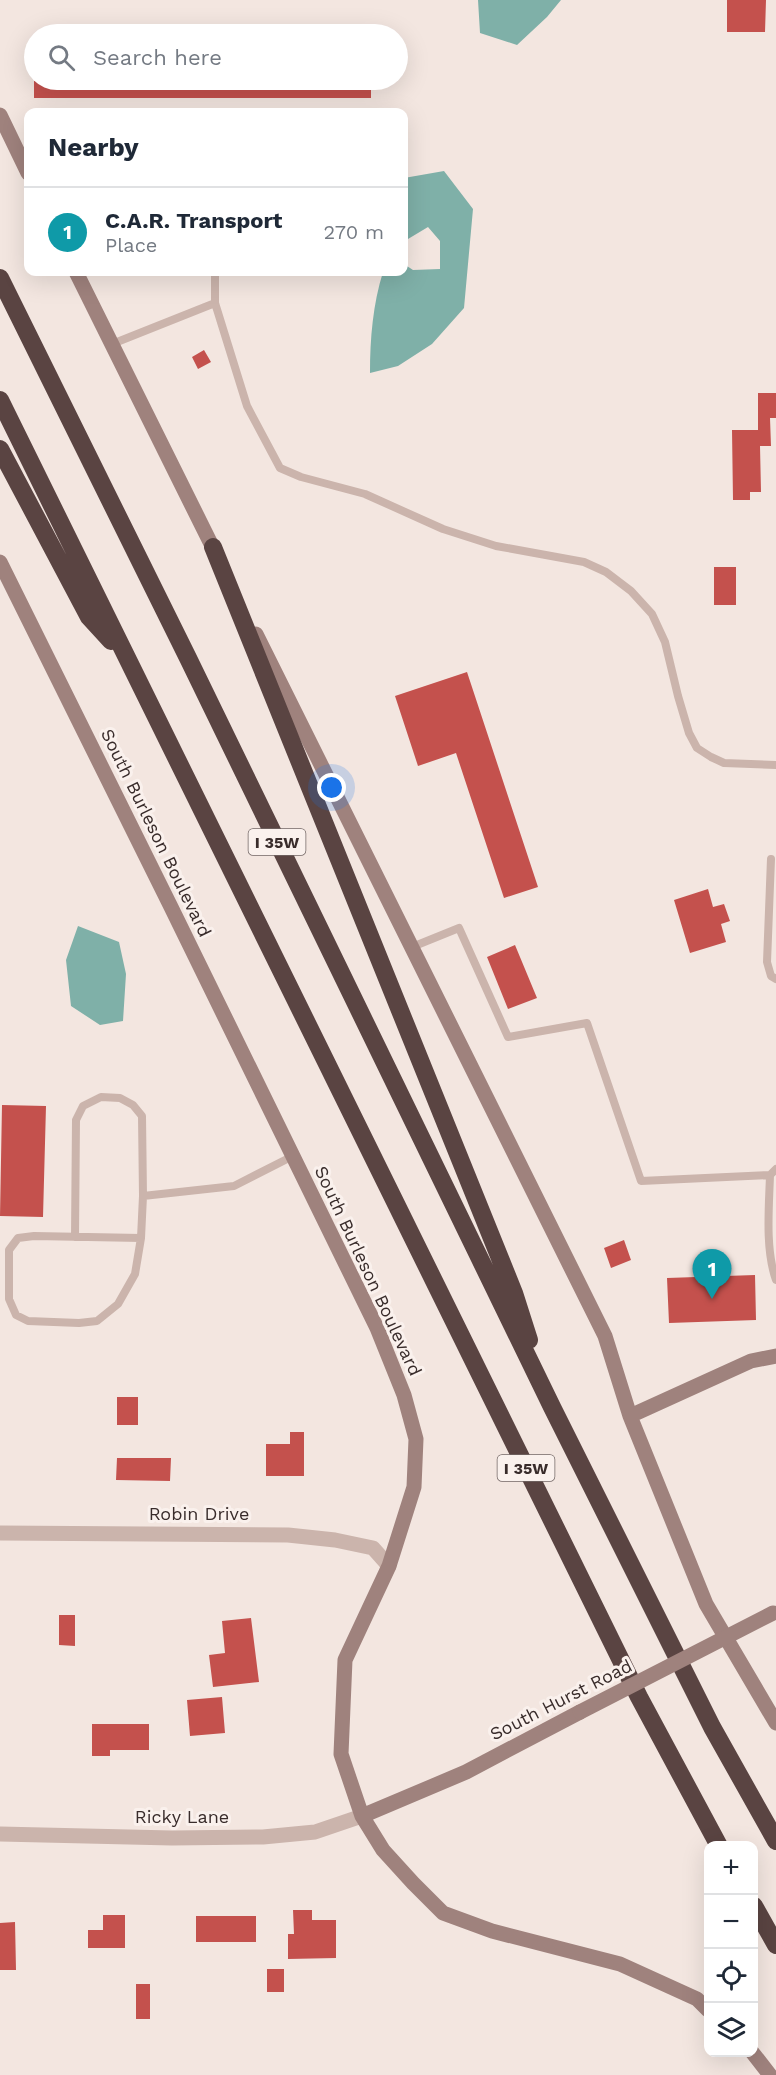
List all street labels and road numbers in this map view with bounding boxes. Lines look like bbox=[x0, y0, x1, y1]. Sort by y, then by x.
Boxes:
street label: South Burleson Boulevard bbox=[97, 725, 216, 940]
road number: I 35W bbox=[248, 829, 306, 855]
street label: South Burleson Boulevard bbox=[311, 1163, 426, 1379]
road number: I 35W bbox=[498, 1455, 554, 1481]
street label: Robin Drive bbox=[149, 1503, 249, 1524]
street label: South Hurst Road bbox=[486, 1655, 635, 1744]
street label: Ricky Lane bbox=[135, 1806, 229, 1827]

